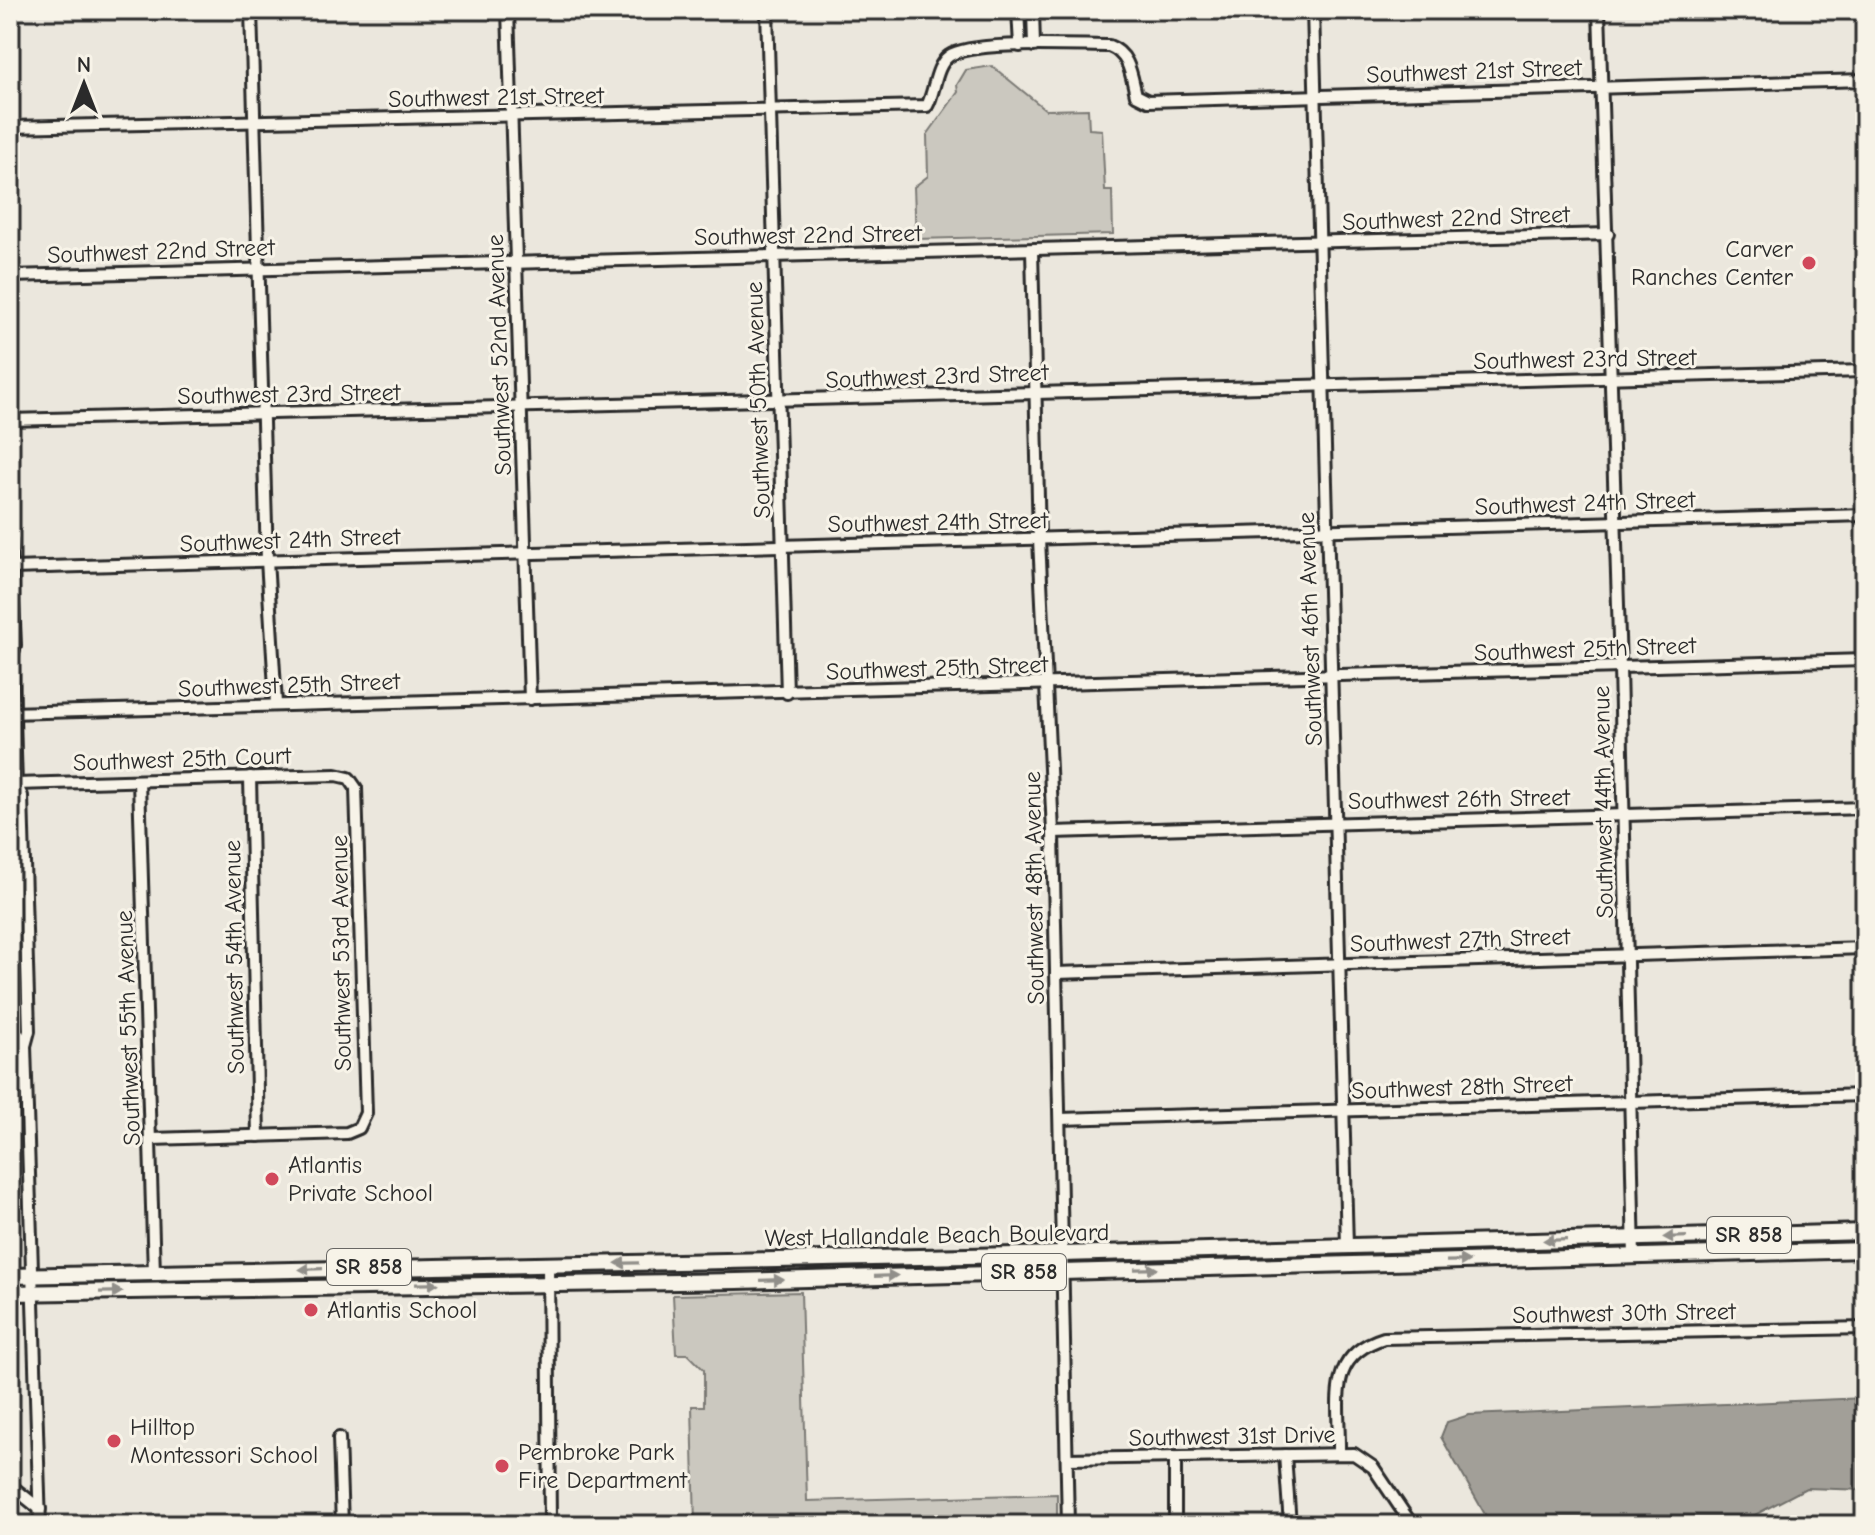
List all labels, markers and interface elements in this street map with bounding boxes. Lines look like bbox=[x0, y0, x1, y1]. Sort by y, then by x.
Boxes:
north arrow bbox=[44, 44, 124, 124]
text: N bbox=[77, 52, 91, 78]
street label: Southwest 21st Street bbox=[1366, 53, 1583, 89]
street label: Southwest 21st Street bbox=[388, 81, 605, 113]
street label: Southwest 22nd Street bbox=[1342, 200, 1572, 236]
street label: Southwest 22nd Street bbox=[694, 219, 923, 251]
street label: Southwest 22nd Street bbox=[47, 233, 277, 269]
street label: Southwest 52nd Avenue bbox=[481, 234, 517, 476]
place label: Carver Ranches Center bbox=[1631, 235, 1793, 291]
marker: Carver Ranches Center bbox=[1800, 254, 1818, 272]
street label: Southwest 50th Avenue bbox=[740, 281, 776, 519]
street label: Southwest 23rd Street bbox=[1473, 343, 1698, 375]
street label: Southwest 23rd Street bbox=[825, 358, 1050, 394]
street label: Southwest 23rd Street bbox=[177, 378, 402, 410]
street label: Southwest 24th Street bbox=[1474, 485, 1697, 521]
street label: Southwest 24th Street bbox=[827, 506, 1050, 538]
street label: Southwest 46th Avenue bbox=[1292, 511, 1328, 747]
street label: Southwest 24th Street bbox=[179, 522, 402, 558]
street label: Southwest 25th Street bbox=[1474, 631, 1698, 667]
street label: Southwest 25th Street bbox=[826, 650, 1050, 686]
street label: Southwest 25th Street bbox=[178, 667, 402, 703]
street label: Southwest 44th Avenue bbox=[1587, 685, 1619, 919]
street label: Southwest 25th Court bbox=[73, 741, 293, 777]
street label: Southwest 48th Avenue bbox=[1018, 771, 1050, 1005]
street label: Southwest 26th Street bbox=[1348, 783, 1571, 815]
street label: Southwest 53rd Avenue bbox=[325, 835, 357, 1071]
street label: Southwest 54th Avenue bbox=[218, 840, 250, 1074]
street label: Southwest 55th Avenue bbox=[110, 910, 146, 1146]
street label: Southwest 27th Street bbox=[1349, 922, 1572, 958]
street label: Southwest 28th Street bbox=[1351, 1069, 1574, 1105]
place label: Atlantis Private School bbox=[288, 1151, 433, 1207]
marker: Atlantis Private School bbox=[263, 1170, 281, 1188]
road number: SR 858 bbox=[1707, 1217, 1791, 1253]
street label: West Hallandale Beach Boulevard bbox=[764, 1218, 1110, 1252]
one-way arrow bbox=[1662, 1231, 1687, 1244]
one-way arrow bbox=[1542, 1234, 1567, 1247]
road number: SR 858 bbox=[327, 1249, 411, 1285]
road number: SR 858 bbox=[982, 1254, 1066, 1290]
one-way arrow bbox=[1446, 1255, 1471, 1268]
one-way arrow bbox=[614, 1257, 639, 1269]
one-way arrow bbox=[298, 1262, 323, 1275]
one-way arrow bbox=[1134, 1263, 1159, 1276]
one-way arrow bbox=[874, 1270, 899, 1283]
one-way arrow bbox=[760, 1273, 785, 1286]
one-way arrow bbox=[415, 1278, 440, 1290]
one-way arrow bbox=[99, 1285, 124, 1298]
place label: Atlantis School bbox=[327, 1296, 477, 1324]
street label: Southwest 30th Street bbox=[1512, 1297, 1737, 1329]
marker: Atlantis School bbox=[302, 1301, 320, 1319]
place label: Hilltop Montessori School bbox=[130, 1413, 318, 1469]
street label: Southwest 31st Drive bbox=[1128, 1420, 1336, 1452]
marker: Hilltop Montessori School bbox=[105, 1432, 123, 1450]
place label: Pembroke Park Fire Department bbox=[518, 1438, 688, 1494]
marker: Pembroke Park Fire Department bbox=[493, 1457, 511, 1475]

